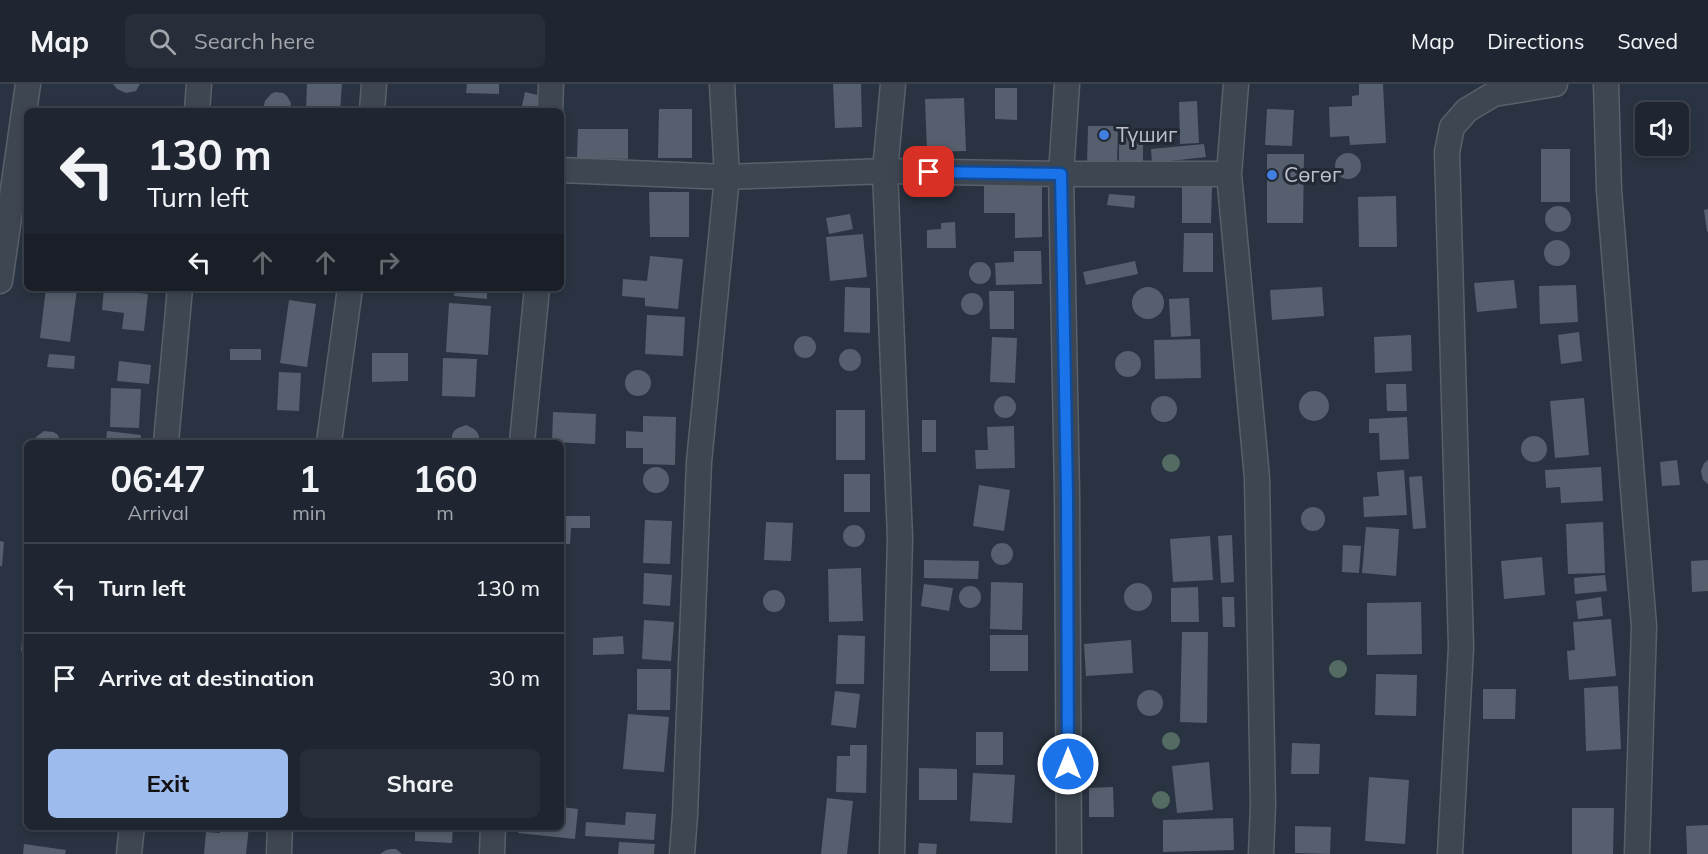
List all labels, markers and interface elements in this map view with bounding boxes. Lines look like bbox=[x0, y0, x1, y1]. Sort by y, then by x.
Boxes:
search box bbox=[125, 14, 545, 68]
text: Map bbox=[30, 24, 89, 59]
icon: search bbox=[146, 25, 179, 58]
text: Search here bbox=[194, 27, 315, 55]
text: Map bbox=[1411, 28, 1454, 54]
text: Directions bbox=[1487, 28, 1584, 54]
text: Saved bbox=[1617, 28, 1678, 54]
map controls bbox=[1635, 102, 1689, 156]
button: sound bbox=[1635, 102, 1689, 156]
place label: Түшиг bbox=[1116, 121, 1178, 147]
text: 130 m bbox=[147, 128, 272, 181]
marker: Түшиг bbox=[1097, 128, 1111, 142]
icon: left bbox=[48, 132, 126, 210]
pin bbox=[903, 146, 954, 197]
icon: arrive bbox=[912, 155, 945, 188]
place label: Сөгөг bbox=[1284, 161, 1342, 187]
marker: Сөгөг bbox=[1265, 168, 1279, 182]
text: Turn left bbox=[147, 180, 249, 214]
icon: left bbox=[183, 246, 216, 279]
icon: ahead bbox=[246, 246, 279, 279]
icon: ahead bbox=[309, 246, 342, 279]
icon: right bbox=[372, 246, 405, 279]
text: 06:47 bbox=[110, 456, 206, 501]
text: 1 bbox=[298, 456, 320, 501]
text: 160 bbox=[413, 456, 478, 501]
text: Arrival bbox=[128, 500, 189, 525]
text: min bbox=[292, 500, 326, 525]
text: m bbox=[436, 500, 454, 525]
icon: left bbox=[48, 572, 81, 605]
text: Turn left bbox=[99, 574, 186, 602]
text: 130 m bbox=[475, 574, 540, 602]
icon: arrive bbox=[48, 662, 81, 695]
text: Arrive at destination bbox=[99, 664, 314, 692]
text: 30 m bbox=[489, 664, 540, 692]
position arrow bbox=[1036, 732, 1100, 796]
button: Exit bbox=[48, 749, 288, 818]
button: Share bbox=[300, 749, 540, 818]

